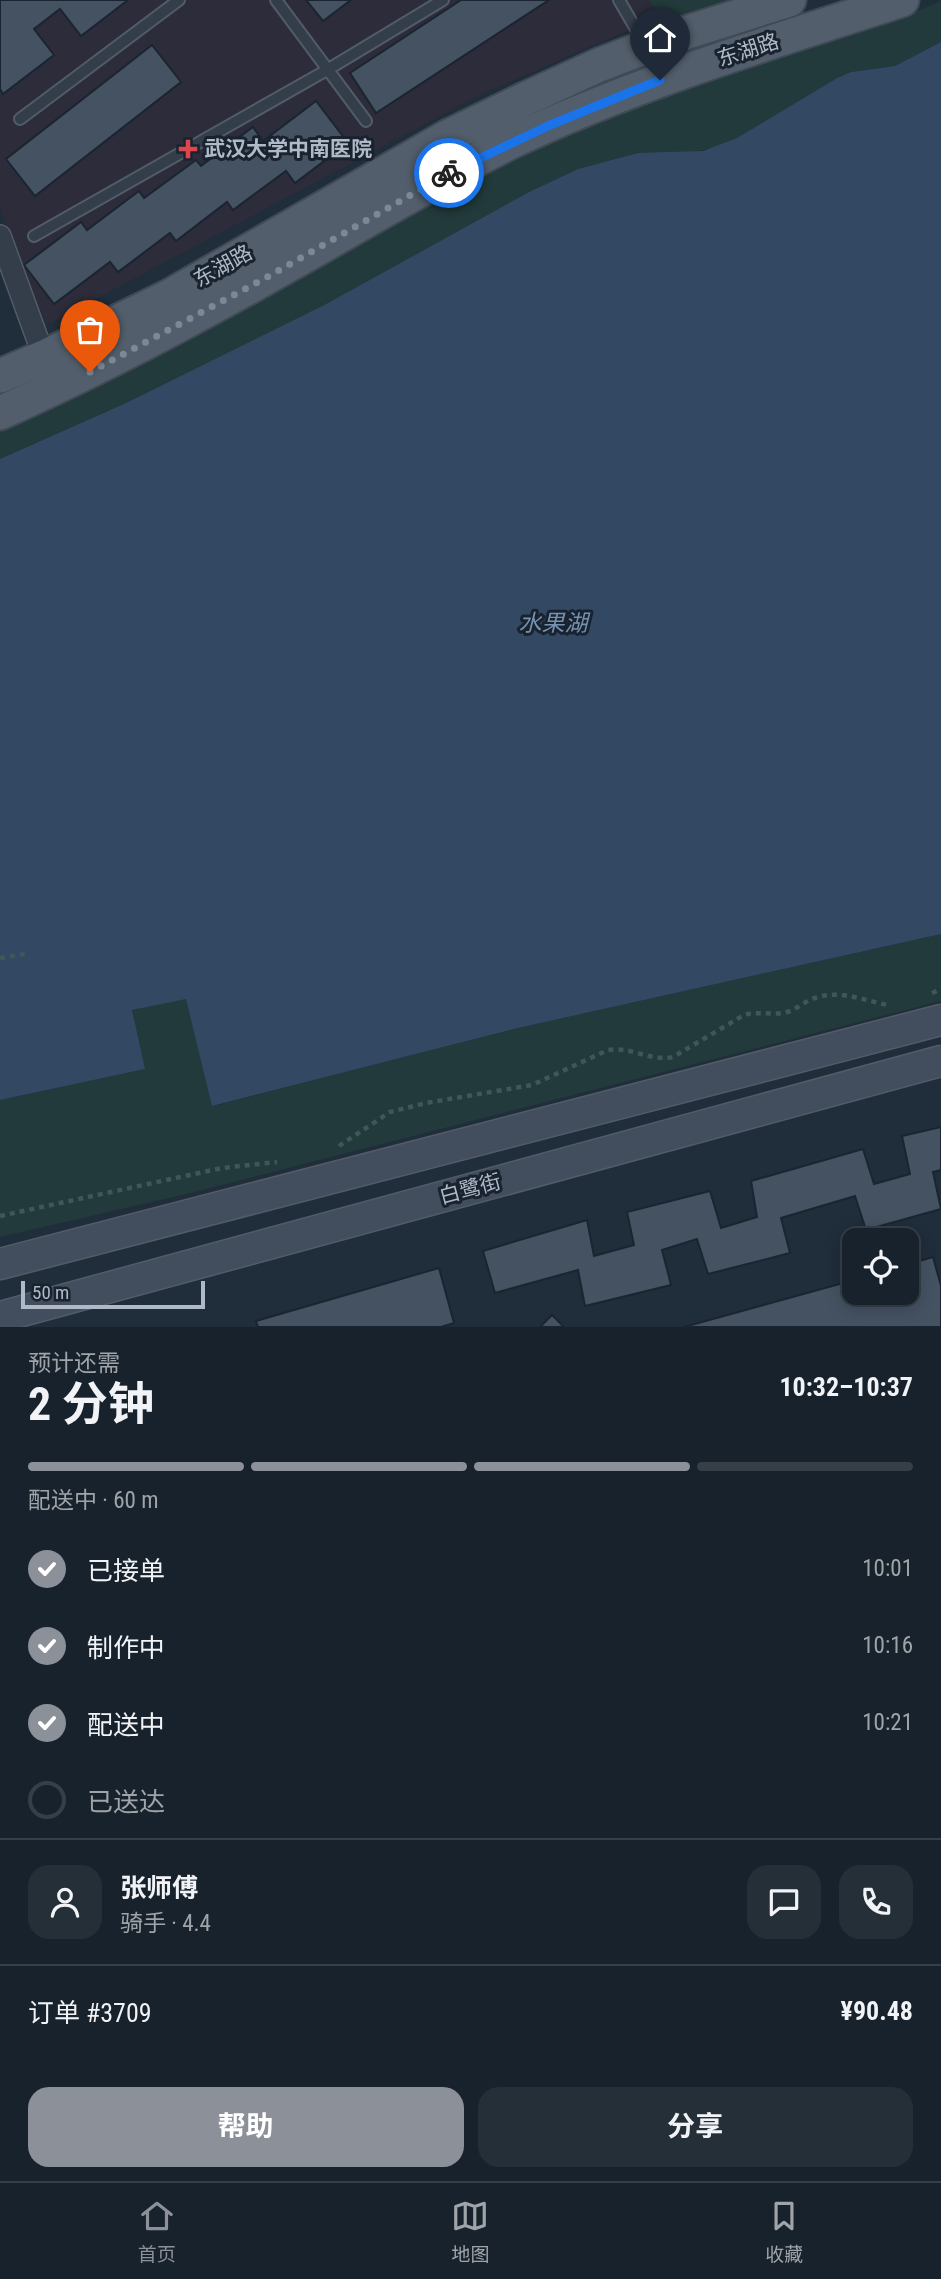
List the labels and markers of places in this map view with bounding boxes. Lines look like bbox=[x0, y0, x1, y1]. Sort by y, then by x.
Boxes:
pin bbox=[630, 8, 690, 80]
place label: 武汉大学中南医院 bbox=[204, 137, 372, 161]
marker: 武汉大学中南医院 bbox=[178, 139, 198, 159]
pin bbox=[60, 300, 120, 372]

